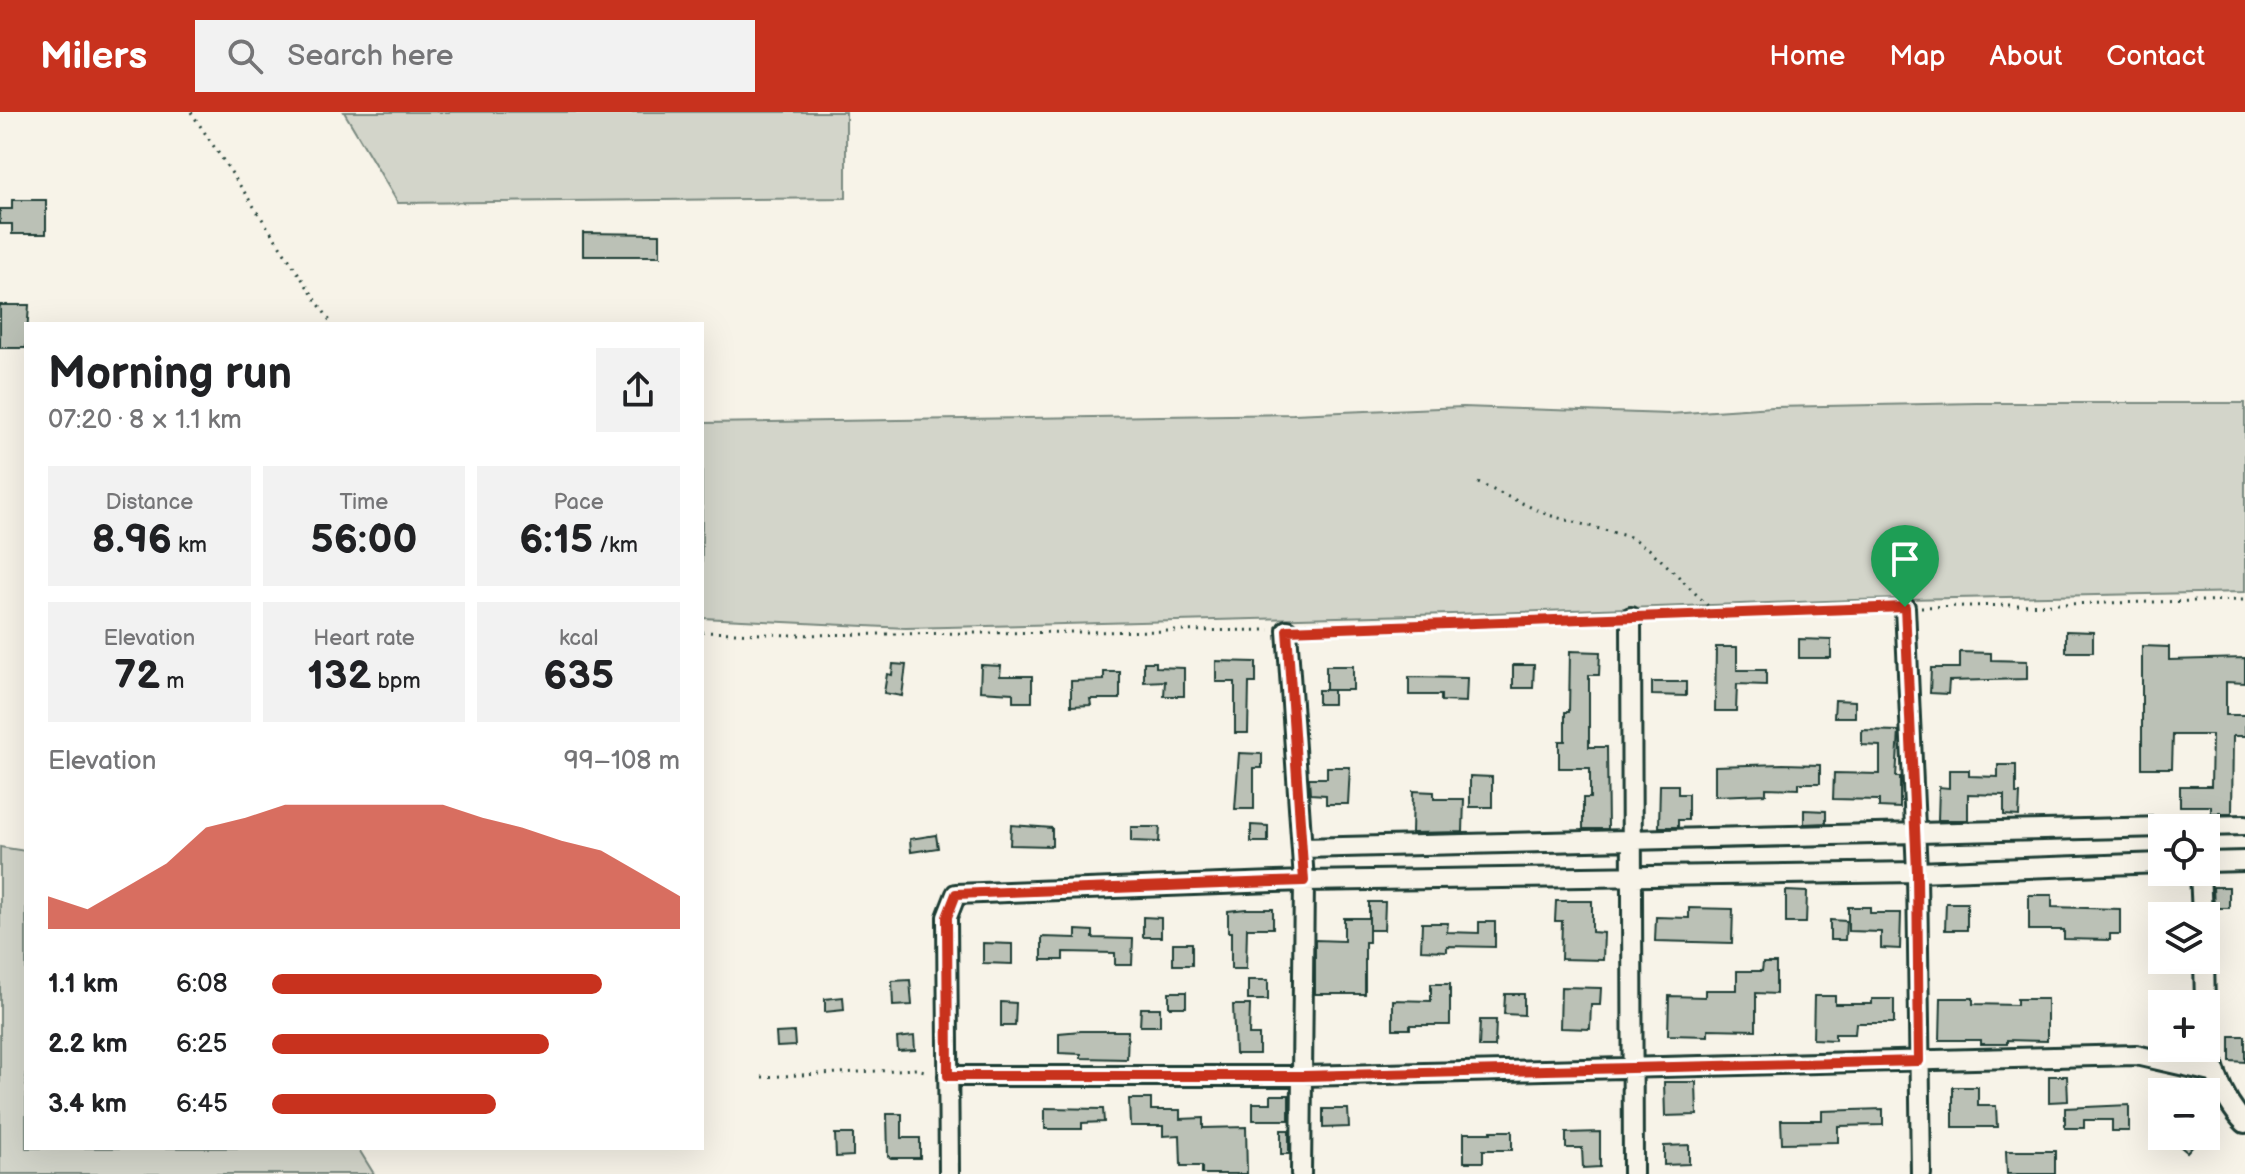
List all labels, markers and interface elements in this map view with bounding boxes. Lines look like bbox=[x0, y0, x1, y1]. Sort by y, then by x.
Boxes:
search box bbox=[195, 20, 755, 92]
text: Milers bbox=[40, 34, 147, 79]
icon: search bbox=[223, 34, 267, 78]
text: Search here bbox=[287, 38, 454, 74]
text: Home bbox=[1769, 40, 1845, 73]
text: Map bbox=[1889, 40, 1946, 73]
text: About bbox=[1990, 40, 2062, 73]
text: Contact bbox=[2106, 40, 2205, 73]
text: Morning run bbox=[48, 348, 292, 401]
button: share bbox=[596, 348, 680, 432]
text: 07:20 · 8 × 1.1 km bbox=[48, 405, 242, 436]
text: Distance bbox=[105, 489, 193, 516]
text: Time bbox=[340, 489, 388, 516]
text: Pace bbox=[554, 489, 604, 516]
text: 8.96 bbox=[92, 516, 172, 564]
text: 56:00 bbox=[311, 516, 417, 564]
text: 6:15 bbox=[519, 516, 593, 564]
pin bbox=[1871, 525, 1939, 607]
text: km bbox=[172, 532, 207, 559]
text: /km bbox=[593, 532, 638, 559]
icon: arrive bbox=[1883, 537, 1927, 581]
text: Elevation bbox=[103, 625, 195, 652]
text: Heart rate bbox=[313, 625, 415, 652]
text: kcal bbox=[559, 625, 598, 652]
text: 72 bbox=[114, 652, 160, 700]
text: 132 bbox=[307, 652, 371, 700]
text: 635 bbox=[543, 652, 614, 700]
text: m bbox=[160, 668, 184, 695]
text: bpm bbox=[371, 668, 421, 695]
text: Elevation bbox=[48, 746, 156, 777]
text: 99–108 m bbox=[564, 746, 680, 777]
map controls bbox=[2148, 814, 2220, 1150]
button: locate bbox=[2148, 814, 2220, 886]
button: layers bbox=[2148, 902, 2220, 974]
text: 1.1 km bbox=[48, 969, 118, 1000]
text: 6:08 bbox=[176, 969, 228, 1000]
button: + bbox=[2148, 990, 2220, 1062]
text: 2.2 km bbox=[48, 1029, 128, 1060]
text: 6:25 bbox=[176, 1029, 227, 1060]
button: − bbox=[2148, 1078, 2220, 1150]
text: 3.4 km bbox=[48, 1089, 127, 1120]
text: 6:45 bbox=[176, 1089, 228, 1120]

